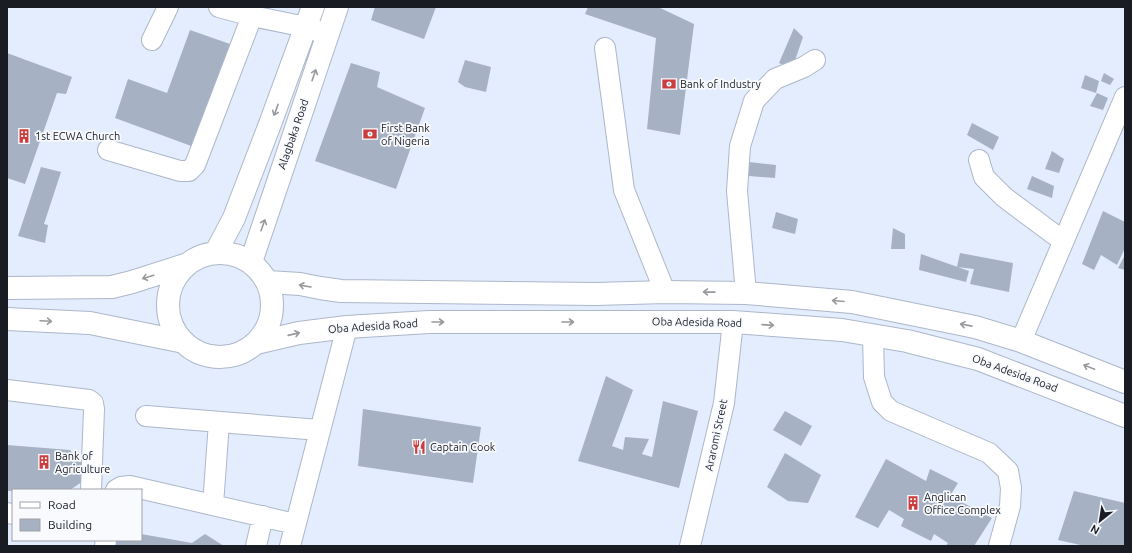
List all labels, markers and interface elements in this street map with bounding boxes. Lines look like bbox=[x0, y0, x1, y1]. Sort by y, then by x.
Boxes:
one-way arrow bbox=[310, 69, 318, 81]
bank icon: Bank of Industry bbox=[661, 76, 677, 92]
place label: Bank of Industry bbox=[680, 78, 761, 90]
street label: Alagbaka Road bbox=[275, 97, 311, 171]
one-way arrow bbox=[271, 103, 279, 115]
place label: First Bank of Nigeria bbox=[381, 122, 430, 147]
bank icon: First Bank of Nigeria bbox=[362, 126, 378, 142]
building icon: 1st ECWA Church bbox=[16, 128, 32, 144]
place label: 1st ECWA Church bbox=[35, 130, 120, 142]
one-way arrow bbox=[260, 219, 268, 231]
one-way arrow bbox=[142, 273, 154, 281]
one-way arrow bbox=[299, 281, 312, 289]
one-way arrow bbox=[703, 289, 716, 296]
one-way arrow bbox=[832, 298, 845, 305]
street label: Oba Adesida Road bbox=[652, 315, 742, 329]
one-way arrow bbox=[39, 317, 52, 325]
street label: Oba Adesida Road bbox=[328, 317, 418, 335]
one-way arrow bbox=[431, 318, 444, 326]
one-way arrow bbox=[561, 318, 574, 326]
one-way arrow bbox=[761, 321, 774, 328]
one-way arrow bbox=[960, 321, 973, 329]
one-way arrow bbox=[287, 330, 300, 338]
street label: Oba Adesida Road bbox=[971, 352, 1059, 394]
one-way arrow bbox=[1083, 363, 1095, 371]
street label: Araromi Street bbox=[703, 397, 730, 472]
restaurant icon: Captain Cook bbox=[411, 439, 427, 455]
place label: Captain Cook bbox=[430, 441, 496, 453]
place label: Bank of Agriculture bbox=[55, 450, 110, 475]
building icon: Bank of Agriculture bbox=[36, 454, 52, 470]
legend bbox=[12, 489, 142, 541]
place label: Anglican Office Complex bbox=[924, 491, 1001, 516]
building icon: Anglican Office Complex bbox=[905, 495, 921, 511]
text: Road bbox=[48, 498, 76, 511]
north arrow bbox=[1080, 501, 1120, 541]
text: Building bbox=[48, 518, 92, 531]
text: N bbox=[1088, 522, 1102, 537]

